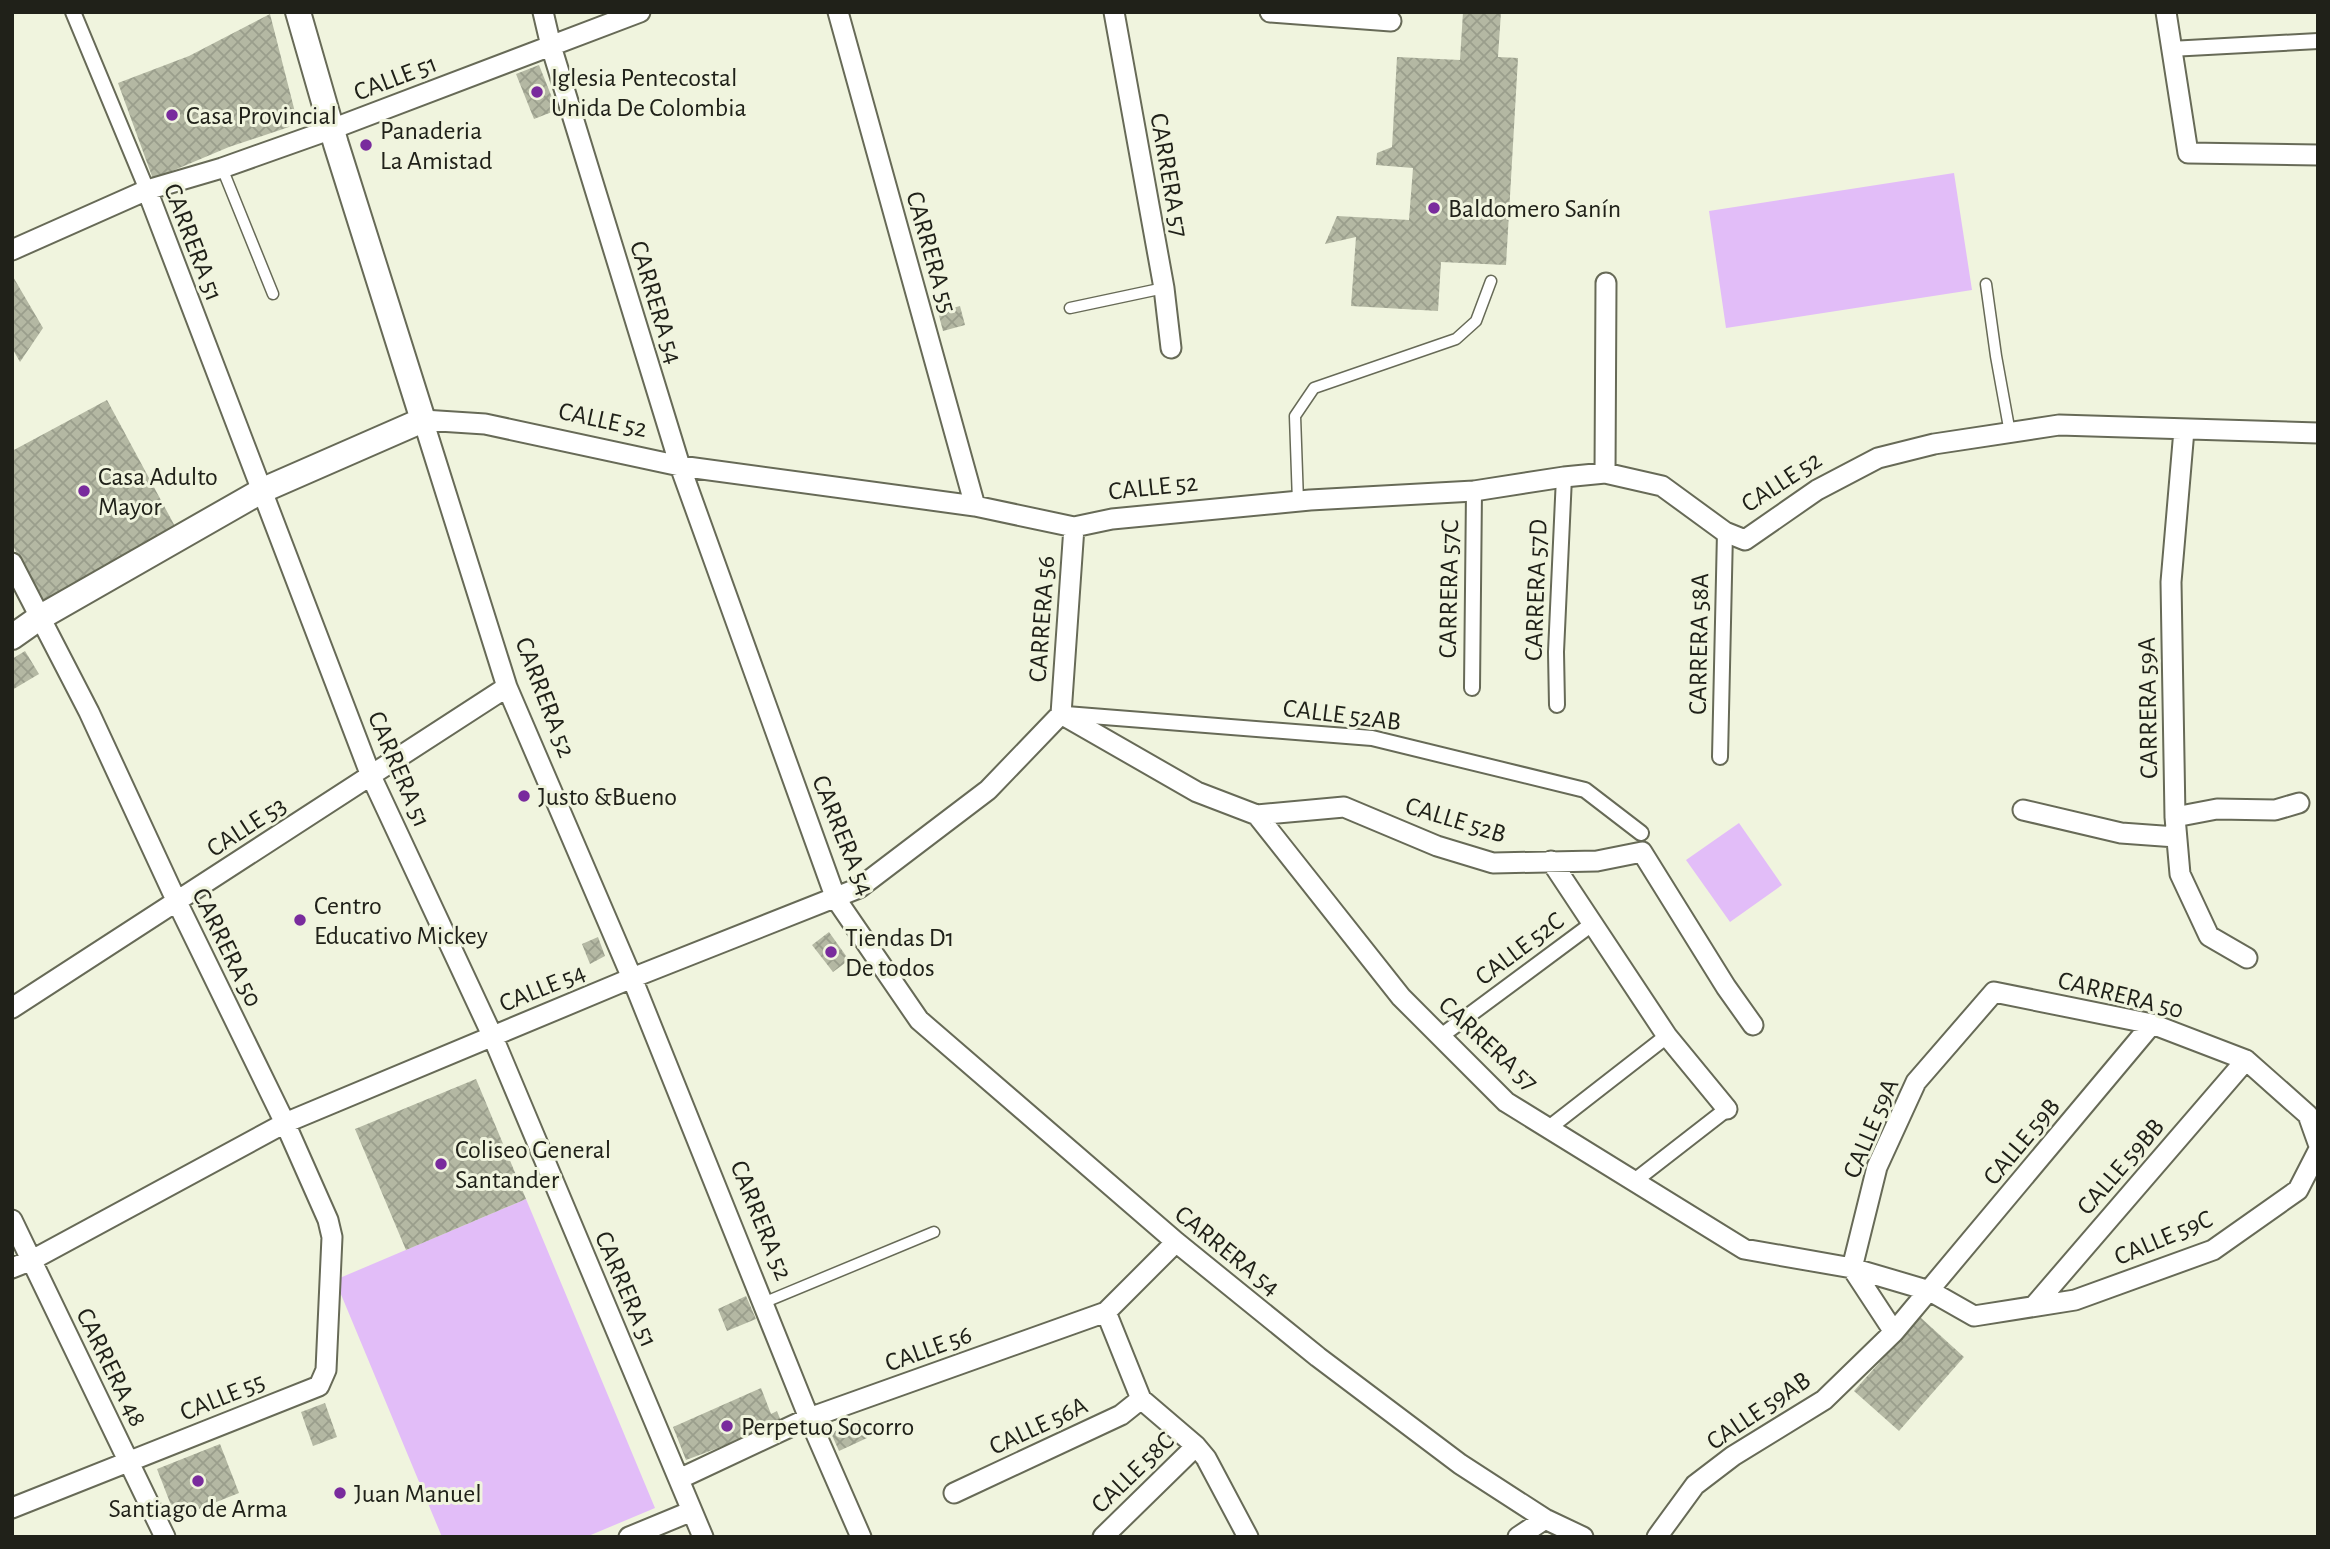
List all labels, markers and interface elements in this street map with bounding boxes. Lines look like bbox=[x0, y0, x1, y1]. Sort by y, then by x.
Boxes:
street label: CALLE 51 bbox=[350, 50, 441, 106]
place label: Iglesia Pentecostal Unida De Colombia bbox=[551, 65, 746, 121]
marker: Iglesia Pentecostal Unida De Colombia bbox=[529, 84, 545, 100]
place label: Casa Provincial bbox=[186, 103, 337, 129]
marker: Casa Provincial bbox=[164, 107, 180, 123]
street label: CARRERA 57 bbox=[1145, 111, 1193, 239]
place label: Panaderia La Amistad bbox=[380, 118, 492, 174]
marker: Panaderia La Amistad bbox=[358, 137, 374, 153]
street label: CARRERA 51 bbox=[159, 180, 227, 305]
street label: CARRERA 55 bbox=[901, 188, 961, 316]
place label: Baldomero Sanín bbox=[1448, 196, 1621, 222]
marker: Baldomero Sanín bbox=[1426, 200, 1442, 216]
street label: CARRERA 54 bbox=[625, 238, 687, 367]
street label: CALLE 52 bbox=[556, 398, 650, 442]
street label: CALLE 52 bbox=[1737, 446, 1826, 517]
place label: Casa Adulto Mayor bbox=[98, 464, 218, 520]
street label: CALLE 52 bbox=[1107, 469, 1199, 505]
marker: Casa Adulto Mayor bbox=[76, 483, 92, 499]
street label: CARRERA 57C bbox=[1435, 519, 1463, 659]
street label: CARRERA 57D bbox=[1521, 519, 1551, 662]
street label: CARRERA 56 bbox=[1025, 555, 1059, 683]
street label: CARRERA 58A bbox=[1685, 573, 1713, 715]
street label: CARRERA 52 bbox=[510, 634, 580, 761]
street label: CARRERA 59A bbox=[2134, 637, 2162, 779]
street label: CALLE 52AB bbox=[1281, 695, 1402, 735]
street label: CARRERA 51 bbox=[363, 707, 435, 831]
street label: CARRERA 54 bbox=[807, 772, 879, 899]
place label: Justo &Bueno bbox=[538, 784, 677, 810]
marker: Justo &Bueno bbox=[516, 788, 532, 804]
street label: CALLE 53 bbox=[202, 792, 291, 862]
street label: CALLE 52B bbox=[1402, 792, 1509, 848]
street label: CARRERA 50 bbox=[187, 884, 267, 1011]
place label: Centro Educativo Mickey bbox=[314, 893, 488, 949]
street label: CALLE 52C bbox=[1471, 907, 1569, 990]
marker: Centro Educativo Mickey bbox=[292, 912, 308, 928]
place label: Tiendas D1 De todos bbox=[845, 925, 955, 981]
marker: Tiendas D1 De todos bbox=[823, 944, 839, 960]
street label: CALLE 54 bbox=[496, 959, 589, 1017]
street label: CARRERA 50 bbox=[2055, 967, 2186, 1023]
street label: CARRERA 57 bbox=[1434, 991, 1543, 1096]
street label: CALLE 59A bbox=[1838, 1075, 1903, 1182]
street label: CALLE 59B bbox=[1978, 1093, 2065, 1190]
street label: CALLE 59BB bbox=[2072, 1114, 2169, 1220]
place label: Coliseo General Santander bbox=[455, 1137, 611, 1193]
marker: Coliseo General Santander bbox=[433, 1156, 449, 1172]
street label: CARRERA 52 bbox=[725, 1157, 797, 1284]
street label: CARRERA 54 bbox=[1170, 1201, 1285, 1301]
street label: CALLE 59C bbox=[2111, 1206, 2216, 1270]
street label: CARRERA 51 bbox=[590, 1227, 662, 1351]
street label: CARRERA 48 bbox=[71, 1304, 151, 1431]
street label: CALLE 56 bbox=[882, 1321, 975, 1377]
street label: CALLE 59AB bbox=[1702, 1367, 1815, 1455]
street label: CALLE 55 bbox=[176, 1368, 268, 1426]
street label: CALLE 56A bbox=[985, 1392, 1092, 1460]
place label: Perpetuo Socorro bbox=[741, 1414, 914, 1440]
marker: Perpetuo Socorro bbox=[719, 1418, 735, 1434]
street label: CALLE 58C bbox=[1086, 1427, 1179, 1518]
marker: Santiago de Arma bbox=[190, 1473, 206, 1489]
place label: Juan Manuel bbox=[354, 1481, 482, 1507]
marker: Juan Manuel bbox=[332, 1485, 348, 1501]
place label: Santiago de Arma bbox=[109, 1496, 287, 1522]

